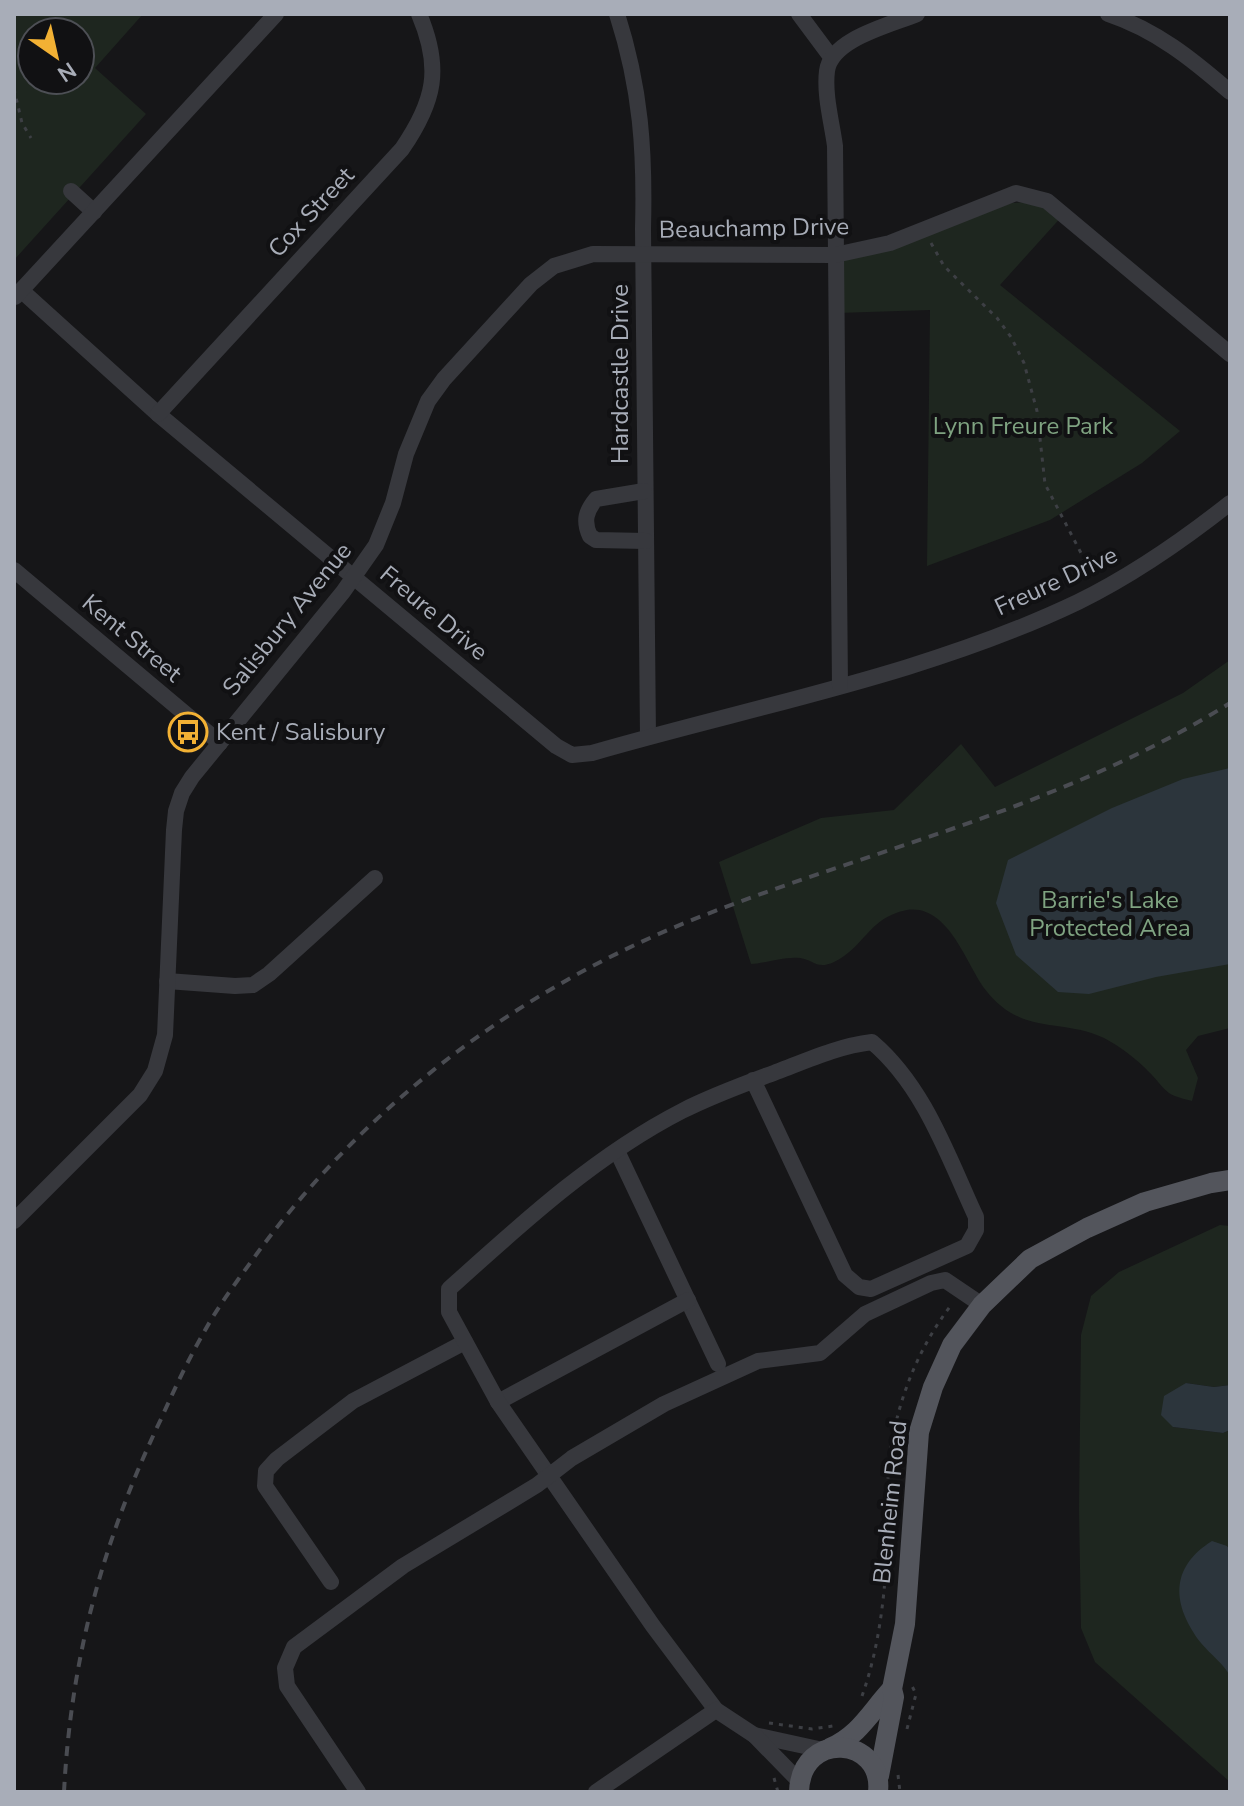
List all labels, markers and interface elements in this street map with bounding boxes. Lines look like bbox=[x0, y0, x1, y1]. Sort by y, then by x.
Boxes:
north arrow bbox=[16, 16, 96, 96]
text: N bbox=[51, 55, 82, 89]
street label: Cox Street bbox=[261, 159, 362, 264]
street label: Beauchamp Drive bbox=[659, 210, 849, 246]
street label: Hardcastle Drive bbox=[604, 284, 636, 464]
park label: Lynn Freure Park bbox=[933, 410, 1114, 442]
street label: Salisbury Avenue bbox=[215, 536, 359, 702]
street label: Freure Drive bbox=[989, 539, 1123, 623]
street label: Freure Drive bbox=[373, 558, 495, 668]
street label: Kent Street bbox=[75, 587, 189, 690]
bus stop icon: Kent / Salisbury bbox=[167, 711, 209, 753]
place label: Kent / Salisbury bbox=[216, 716, 386, 748]
park label: Barrie's Lake Protected Area bbox=[1029, 884, 1191, 944]
street label: Blenheim Road bbox=[866, 1419, 914, 1585]

